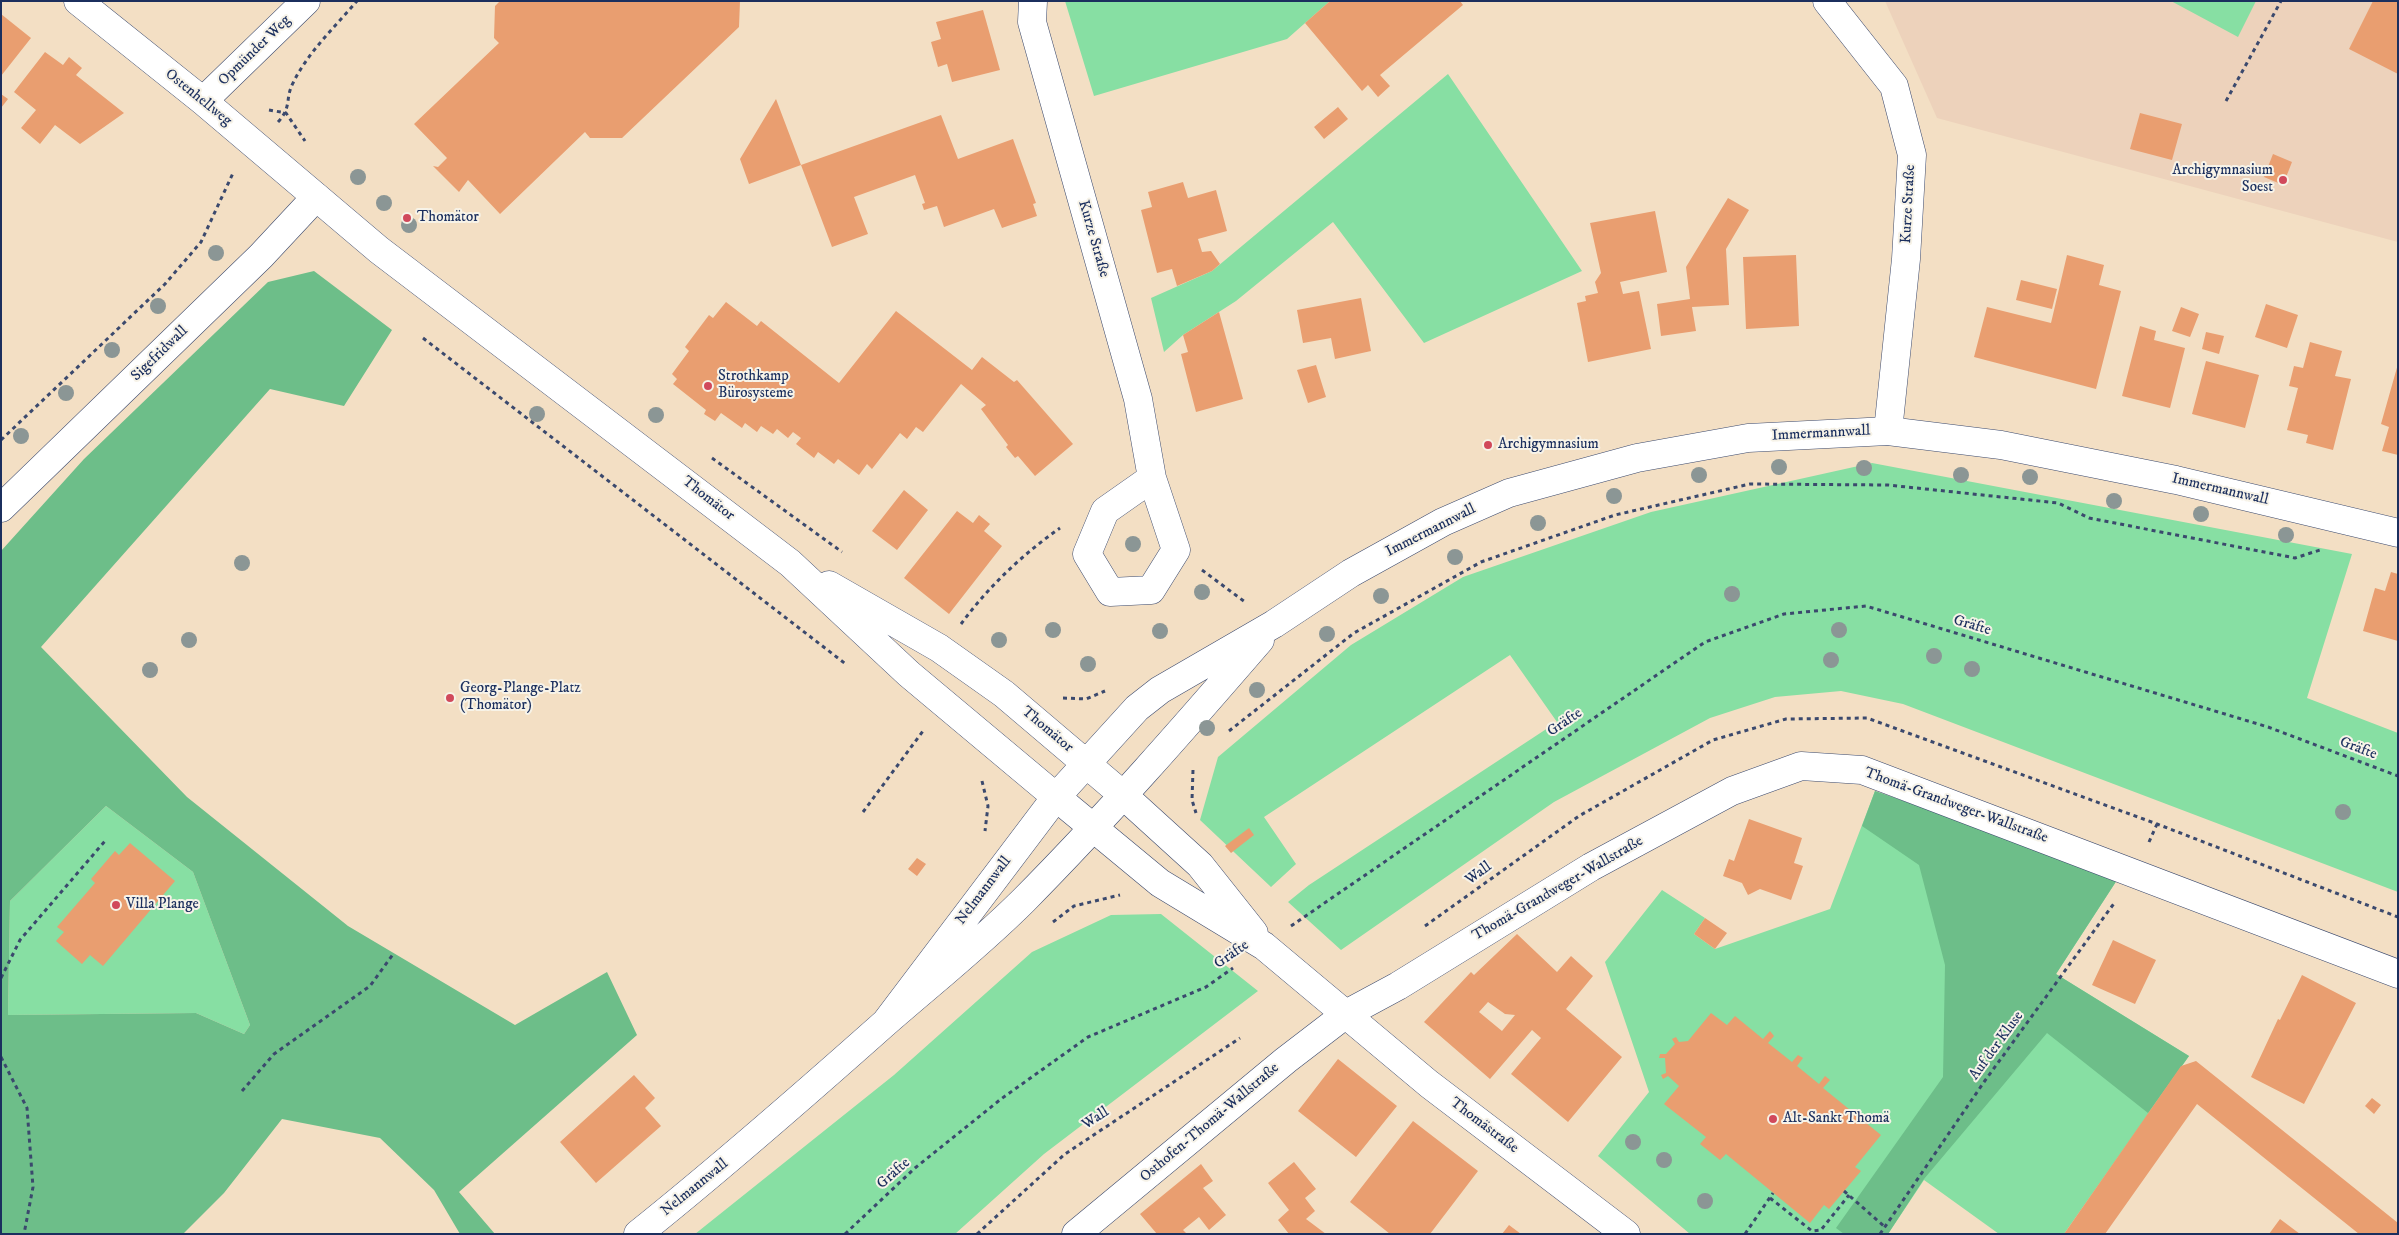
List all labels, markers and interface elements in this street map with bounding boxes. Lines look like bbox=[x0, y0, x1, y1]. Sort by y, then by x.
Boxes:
street label: Opmünder Weg bbox=[215, 12, 295, 90]
street label: Ostenhellweg bbox=[161, 66, 235, 130]
place label: Archigymnasium Soest bbox=[2172, 162, 2273, 197]
street label: Kurze Straße bbox=[1898, 164, 1920, 244]
marker: Archigymnasium Soest bbox=[2277, 174, 2289, 186]
street label: Kurze Straße bbox=[1073, 199, 1113, 279]
place label: Thomätor bbox=[417, 209, 479, 227]
marker: Thomätor bbox=[401, 212, 413, 224]
street label: Sigefridwall bbox=[128, 323, 192, 385]
place label: Strothkamp Bürosysteme bbox=[718, 368, 793, 403]
marker: Strothkamp Bürosysteme bbox=[702, 380, 714, 392]
street label: Immermannwall bbox=[1771, 422, 1871, 446]
place label: Archigymnasium bbox=[1498, 436, 1599, 454]
marker: Archigymnasium bbox=[1482, 439, 1494, 451]
street label: Immermannwall bbox=[2170, 470, 2270, 510]
street label: Thomätor bbox=[678, 473, 738, 525]
street label: Immermannwall bbox=[1383, 501, 1479, 561]
street label: Gräfte bbox=[1951, 612, 1993, 640]
place label: Georg-Plange-Platz (Thomätor) bbox=[460, 680, 581, 715]
marker: Georg-Plange-Platz (Thomätor) bbox=[444, 692, 456, 704]
street label: Thomätor bbox=[1018, 703, 1076, 757]
street label: Gräfte bbox=[1544, 705, 1586, 741]
street label: Gräfte bbox=[2337, 734, 2379, 764]
street label: Thomä-Grandweger-Wallstraße bbox=[1862, 764, 2050, 848]
street label: Thomä-Grandweger-Wallstraße bbox=[1469, 833, 1647, 945]
street label: Nelmannwall bbox=[952, 853, 1016, 929]
street label: Wall bbox=[1462, 858, 1496, 890]
place label: Villa Plange bbox=[126, 896, 199, 914]
marker: Villa Plange bbox=[110, 899, 122, 911]
street label: Gräfte bbox=[1211, 937, 1253, 973]
street label: Auf der Kluse bbox=[1966, 1008, 2028, 1084]
street label: Osthofen-Thomä-Wallstraße bbox=[1137, 1060, 1283, 1186]
street label: Thomästraße bbox=[1446, 1094, 1522, 1158]
street label: Wall bbox=[1079, 1104, 1113, 1134]
place label: Alt-Sankt Thomä bbox=[1783, 1110, 1889, 1128]
marker: Alt-Sankt Thomä bbox=[1767, 1113, 1779, 1125]
street label: Gräfte bbox=[874, 1155, 914, 1193]
street label: Nelmannwall bbox=[658, 1156, 732, 1220]

